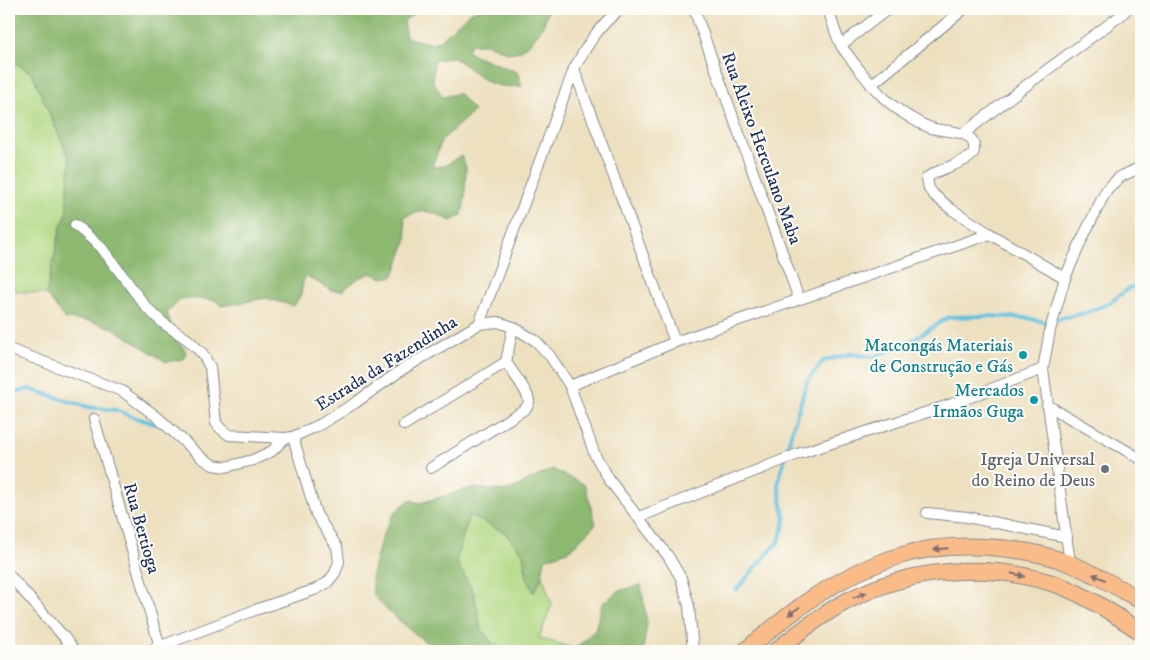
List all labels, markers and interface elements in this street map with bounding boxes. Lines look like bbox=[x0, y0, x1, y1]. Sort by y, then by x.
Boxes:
street label: Rua Aleixo Herculano Maba bbox=[716, 49, 806, 248]
street label: Estrada da Fazendinha bbox=[312, 311, 462, 416]
place label: Matcongás Materiais de Construção e Gás bbox=[864, 335, 1013, 378]
marker: Matcongás Materiais de Construção e Gás bbox=[1017, 349, 1029, 361]
place label: Mercados Irmãos Guga bbox=[932, 380, 1024, 423]
marker: Mercados Irmãos Guga bbox=[1028, 394, 1040, 406]
place label: Igreja Universal do Reino de Deus bbox=[972, 449, 1096, 492]
marker: Igreja Universal do Reino de Deus bbox=[1099, 463, 1111, 475]
street label: Rua Bertioga bbox=[118, 480, 165, 576]
one-way arrow bbox=[933, 545, 949, 553]
one-way arrow bbox=[1011, 571, 1026, 579]
one-way arrow bbox=[1092, 572, 1106, 580]
one-way arrow bbox=[853, 591, 867, 599]
one-way arrow bbox=[788, 606, 801, 617]

